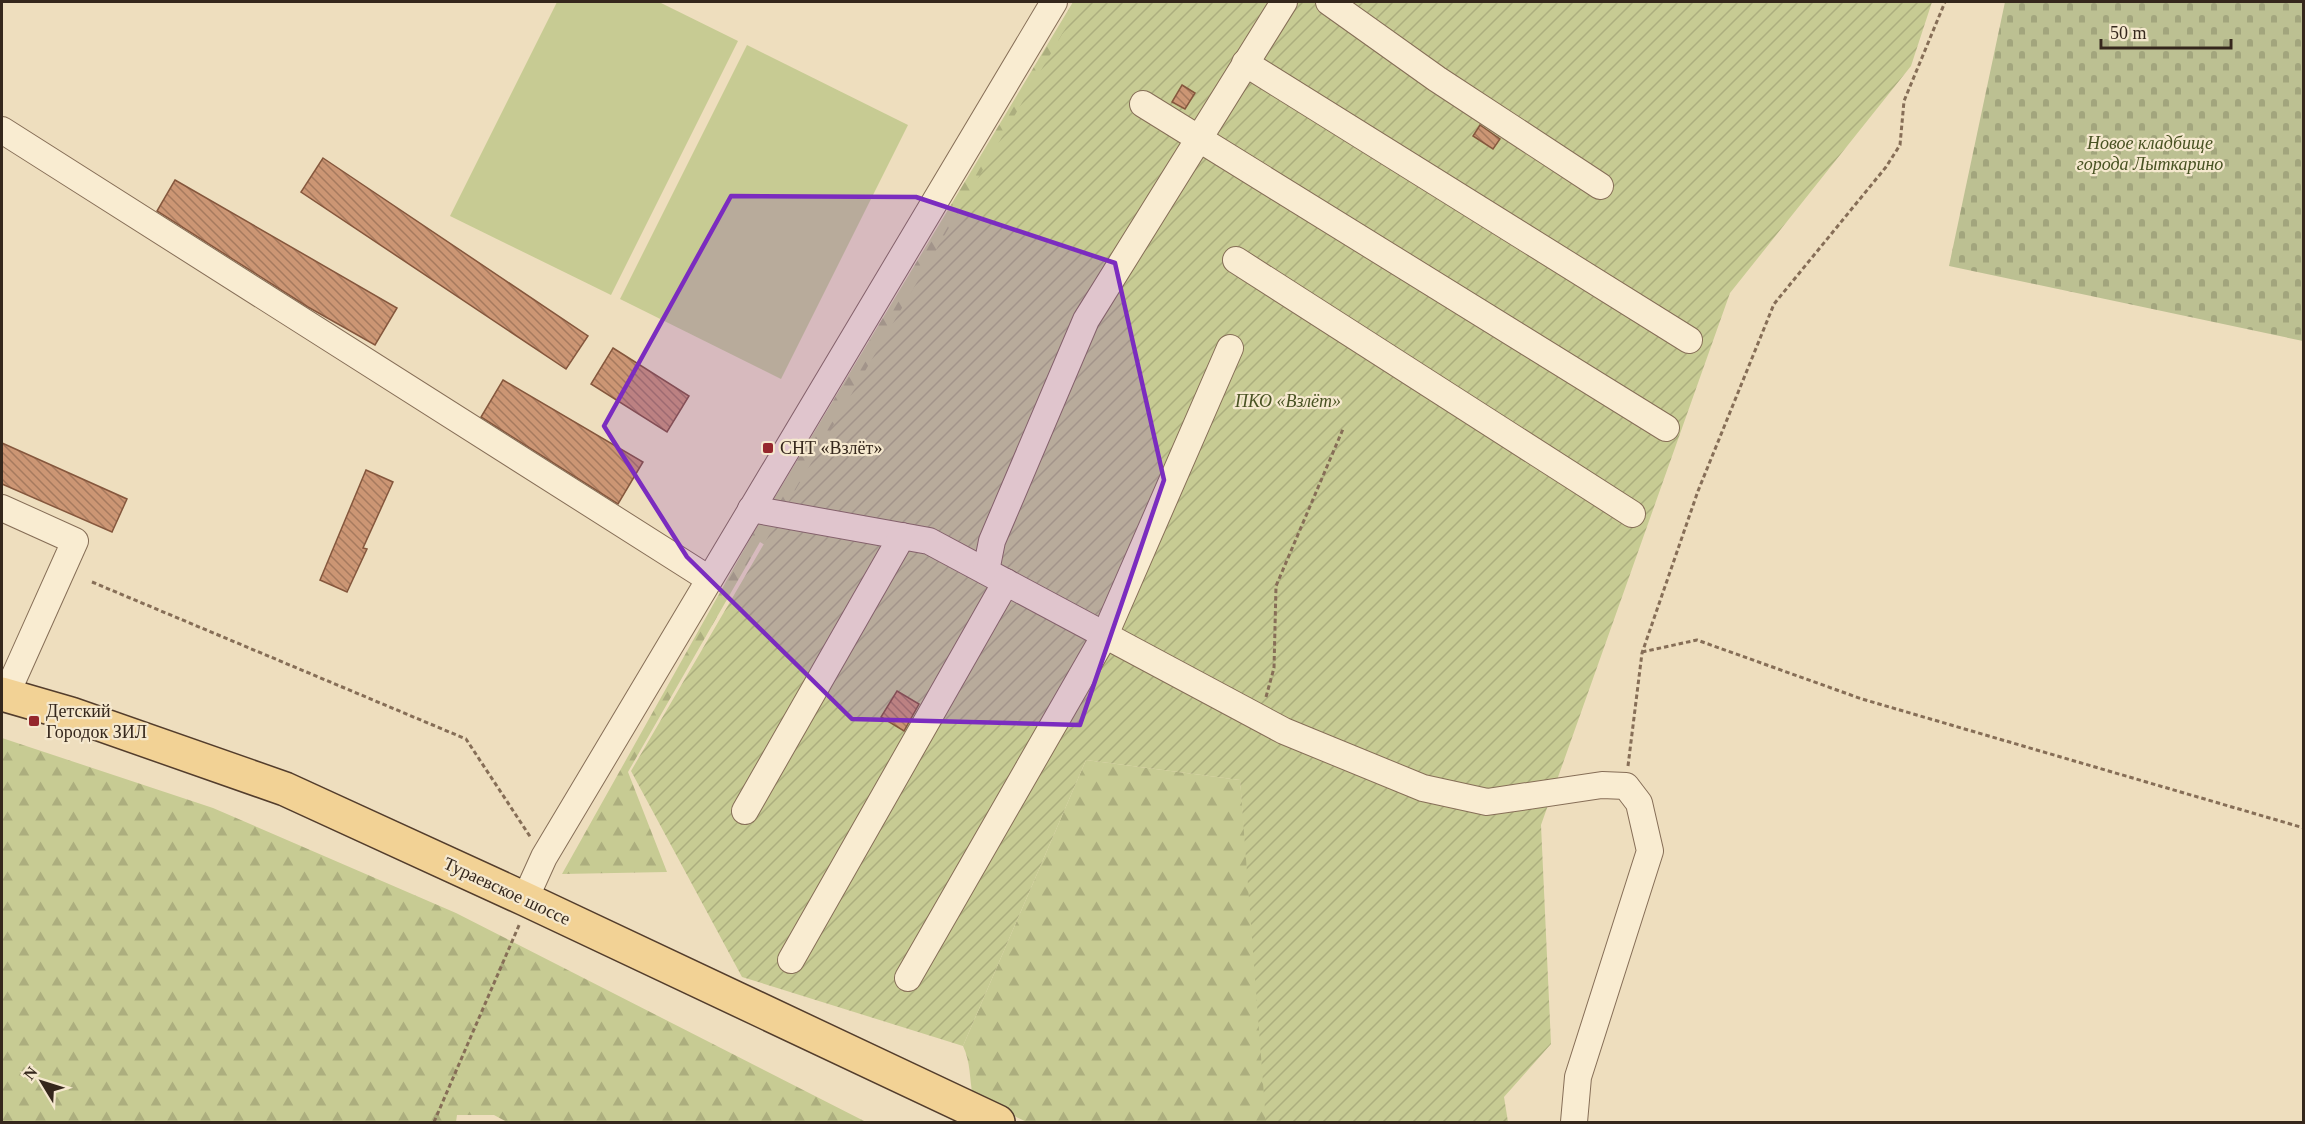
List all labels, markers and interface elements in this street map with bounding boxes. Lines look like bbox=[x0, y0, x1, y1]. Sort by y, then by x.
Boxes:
scale bar bbox=[2101, 12, 2232, 50]
text: 50 m bbox=[2110, 23, 2147, 43]
park label: Новое кладбище города Лыткарино bbox=[2077, 133, 2223, 174]
park label: ПКО «Взлёт» bbox=[1234, 391, 1341, 411]
place label: СНТ «Взлёт» bbox=[780, 438, 882, 458]
marker: СНТ «Взлёт» bbox=[761, 441, 775, 455]
place label: Детский Городок ЗИЛ bbox=[46, 701, 147, 742]
marker: Детский Городок ЗИЛ bbox=[27, 714, 41, 728]
street label: Тураевское шоссе bbox=[440, 853, 574, 929]
north arrow bbox=[12, 1052, 72, 1112]
text: N bbox=[20, 1063, 41, 1083]

